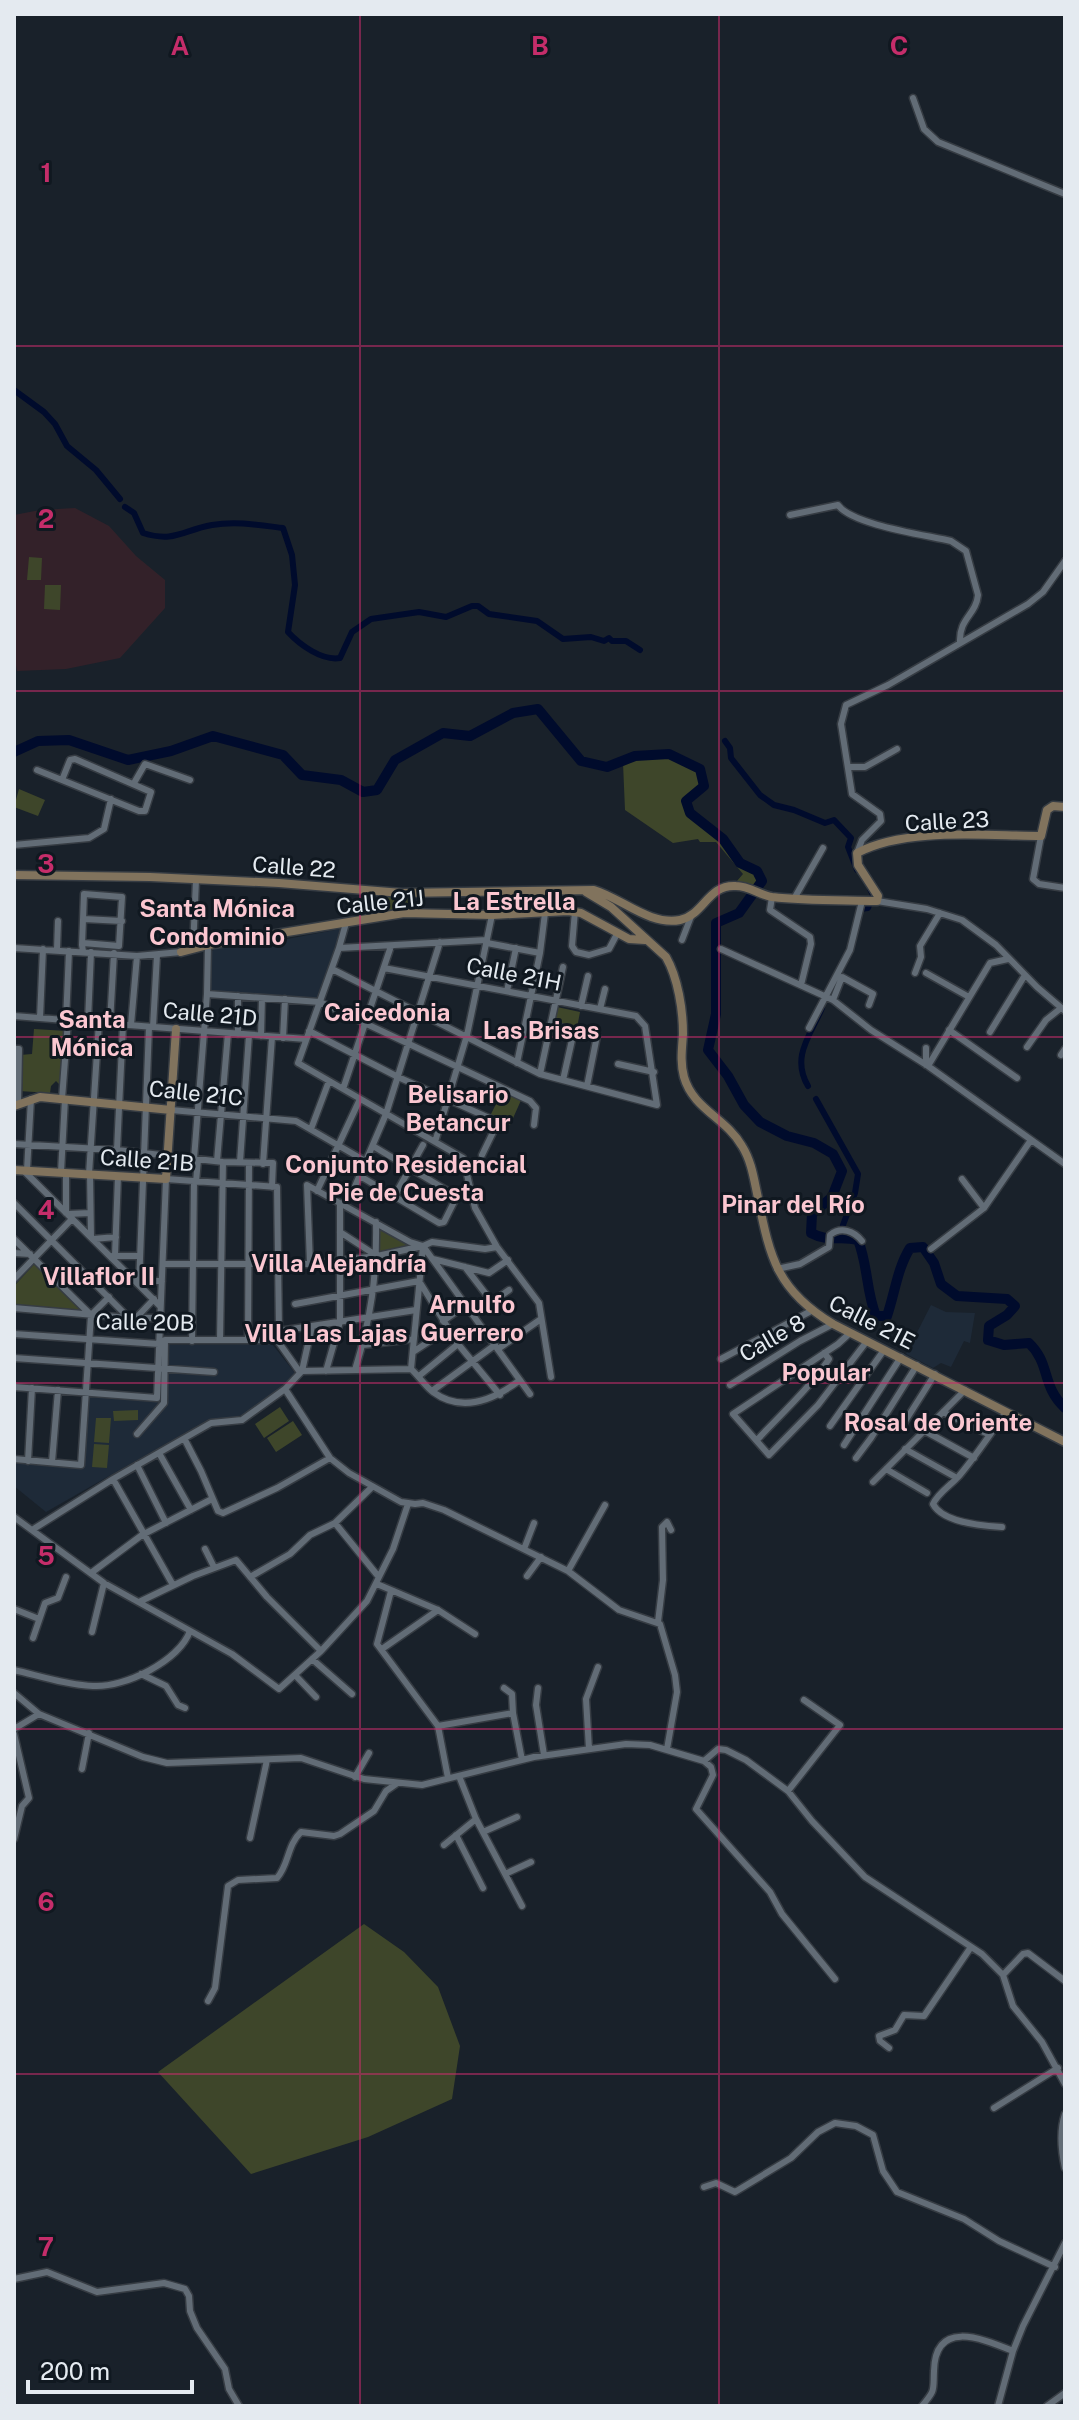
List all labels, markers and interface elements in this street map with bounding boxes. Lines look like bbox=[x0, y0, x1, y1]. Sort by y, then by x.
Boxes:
text: A bbox=[171, 30, 190, 61]
text: B bbox=[531, 30, 549, 61]
text: C bbox=[890, 30, 908, 61]
text: 1 bbox=[40, 157, 52, 188]
text: 2 bbox=[38, 503, 54, 534]
street label: Calle 23 bbox=[904, 806, 990, 836]
text: 3 bbox=[37, 848, 55, 879]
street label: Calle 22 bbox=[251, 851, 337, 883]
street label: Calle 21J bbox=[335, 884, 425, 920]
district label: La Estrella bbox=[453, 887, 575, 915]
district label: Santa Mónica Condominio bbox=[139, 894, 295, 950]
street label: Calle 21H bbox=[464, 952, 564, 996]
street label: Calle 21D bbox=[162, 997, 258, 1031]
district label: Caicedonia bbox=[324, 998, 450, 1026]
district label: Santa Mónica bbox=[51, 1005, 133, 1061]
district label: Las Brisas bbox=[483, 1016, 599, 1044]
street label: Calle 21C bbox=[148, 1075, 244, 1111]
district label: Belisario Betancur bbox=[405, 1080, 511, 1136]
street label: Calle 21B bbox=[99, 1144, 195, 1176]
district label: Conjunto Residencial Pie de Cuesta bbox=[285, 1150, 527, 1206]
district label: Pinar del Río bbox=[721, 1190, 865, 1218]
text: 4 bbox=[37, 1194, 55, 1225]
district label: Villa Alejandría bbox=[251, 1249, 427, 1277]
district label: Villaflor II bbox=[43, 1262, 155, 1290]
street label: Calle 21E bbox=[825, 1289, 919, 1355]
district label: Arnulfo Guerrero bbox=[420, 1290, 524, 1346]
street label: Calle 20B bbox=[95, 1308, 195, 1336]
street label: Calle 8 bbox=[735, 1309, 809, 1367]
district label: Villa Las Lajas bbox=[244, 1319, 408, 1347]
district label: Popular bbox=[781, 1358, 871, 1386]
district label: Rosal de Oriente bbox=[844, 1408, 1032, 1436]
text: 5 bbox=[37, 1540, 55, 1571]
text: 6 bbox=[37, 1886, 55, 1917]
text: 7 bbox=[38, 2231, 54, 2262]
scale bar bbox=[28, 2344, 192, 2394]
text: 200 m bbox=[40, 2357, 110, 2385]

